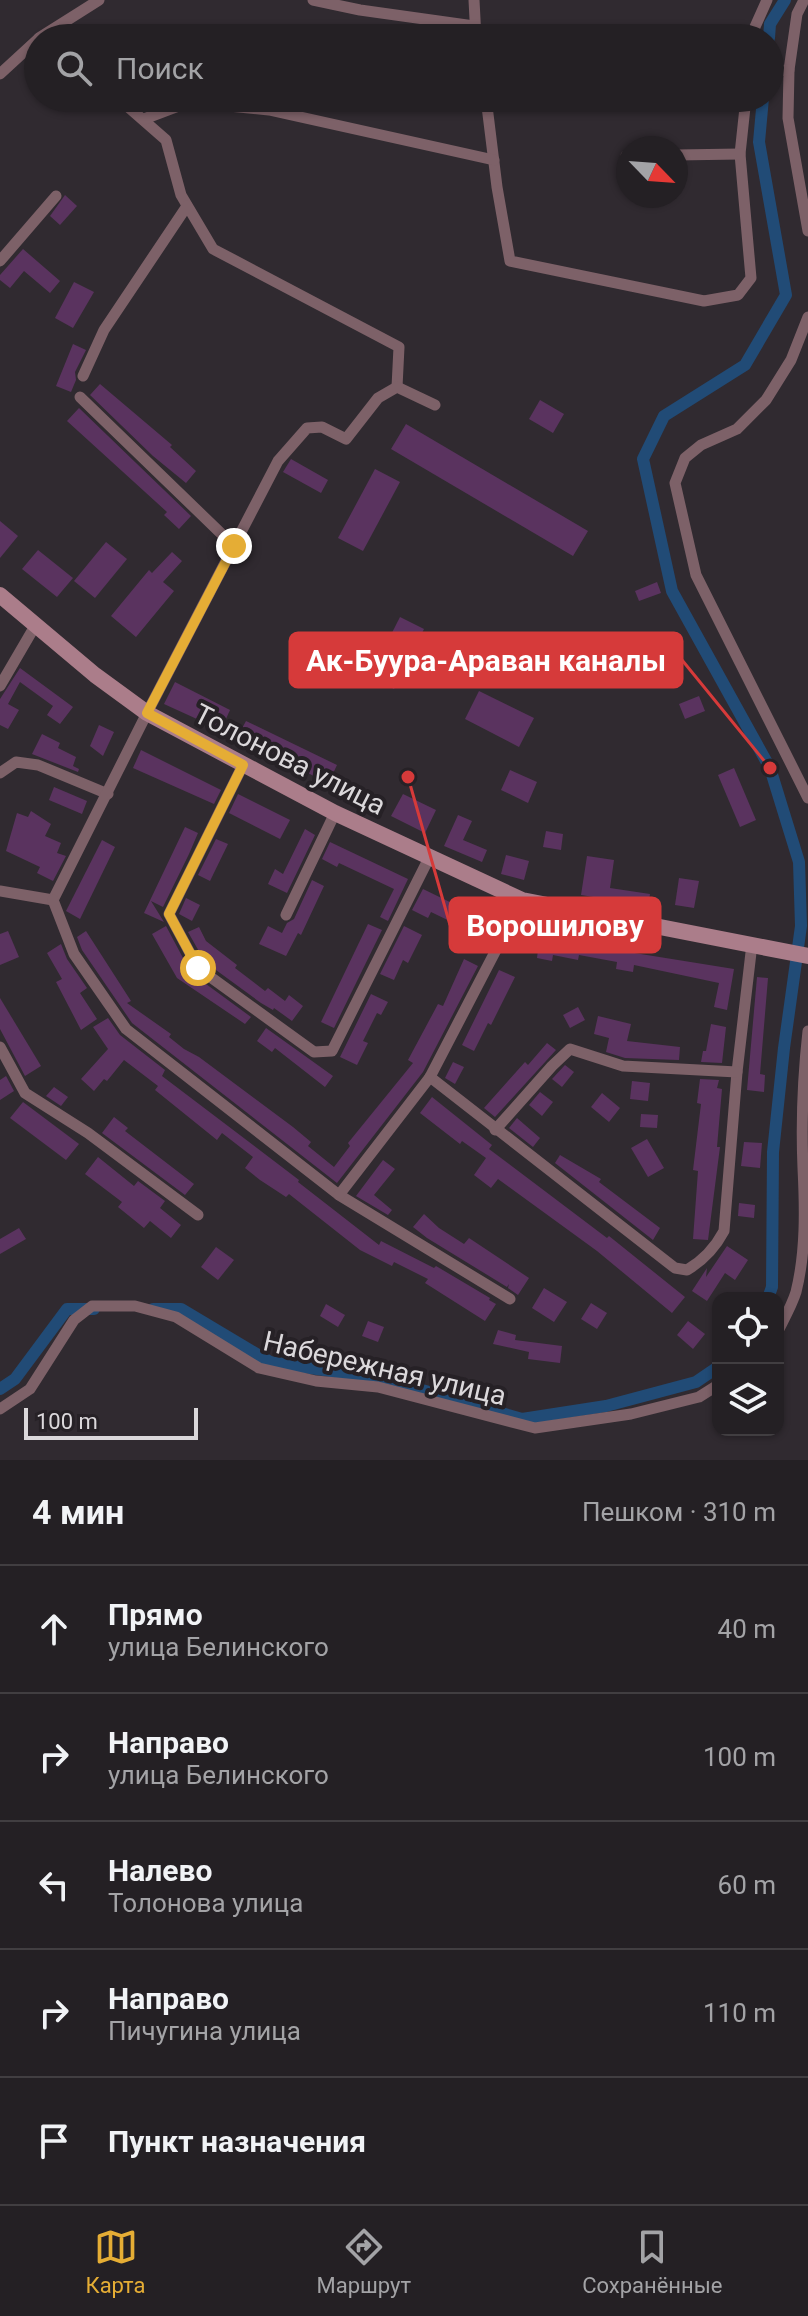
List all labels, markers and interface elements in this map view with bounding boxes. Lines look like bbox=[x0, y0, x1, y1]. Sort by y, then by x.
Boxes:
search box bbox=[24, 24, 784, 112]
icon: search bbox=[52, 46, 96, 90]
text: Поиск bbox=[116, 51, 204, 86]
north arrow bbox=[616, 136, 688, 208]
route end bbox=[216, 528, 252, 564]
callout: Ак-Буура-Араван каналы bbox=[290, 633, 682, 687]
text: Ак-Буура-Араван каналы bbox=[306, 643, 666, 678]
street label: Толонова улица bbox=[189, 697, 391, 822]
callout: Ворошилову bbox=[450, 898, 660, 952]
text: Ворошилову bbox=[466, 908, 645, 943]
route start bbox=[180, 950, 216, 986]
map controls bbox=[712, 1292, 784, 1436]
button: locate bbox=[712, 1292, 784, 1364]
street label: Набережная улица bbox=[260, 1325, 509, 1412]
button: layers bbox=[712, 1364, 784, 1436]
scale bar bbox=[24, 1404, 198, 1440]
text: 100 m bbox=[36, 1409, 98, 1434]
text: 4 мин bbox=[32, 1492, 124, 1532]
text: Пешком · 310 m bbox=[582, 1497, 776, 1527]
text: Прямо bbox=[108, 1597, 203, 1632]
icon: ahead bbox=[32, 1607, 76, 1651]
text: 40 m bbox=[718, 1614, 776, 1644]
text: улица Белинского bbox=[108, 1632, 329, 1662]
text: Направо bbox=[108, 1725, 229, 1760]
icon: right bbox=[32, 1735, 76, 1779]
text: 100 m bbox=[703, 1742, 776, 1772]
text: улица Белинского bbox=[108, 1760, 329, 1790]
text: Налево bbox=[108, 1853, 212, 1888]
icon: left bbox=[32, 1863, 76, 1907]
text: 60 m bbox=[718, 1870, 776, 1900]
text: Толонова улица bbox=[108, 1888, 303, 1918]
text: Направо bbox=[108, 1981, 229, 2016]
icon: right bbox=[32, 1991, 76, 2035]
text: 110 m bbox=[703, 1998, 776, 2028]
text: Пичугина улица bbox=[108, 2016, 301, 2046]
icon: arrive bbox=[32, 2119, 76, 2163]
text: Пункт назначения bbox=[108, 2124, 366, 2159]
tab: Карта bbox=[86, 2225, 146, 2298]
tab: Маршрут bbox=[317, 2225, 411, 2298]
tab: Сохранённые bbox=[582, 2225, 722, 2298]

